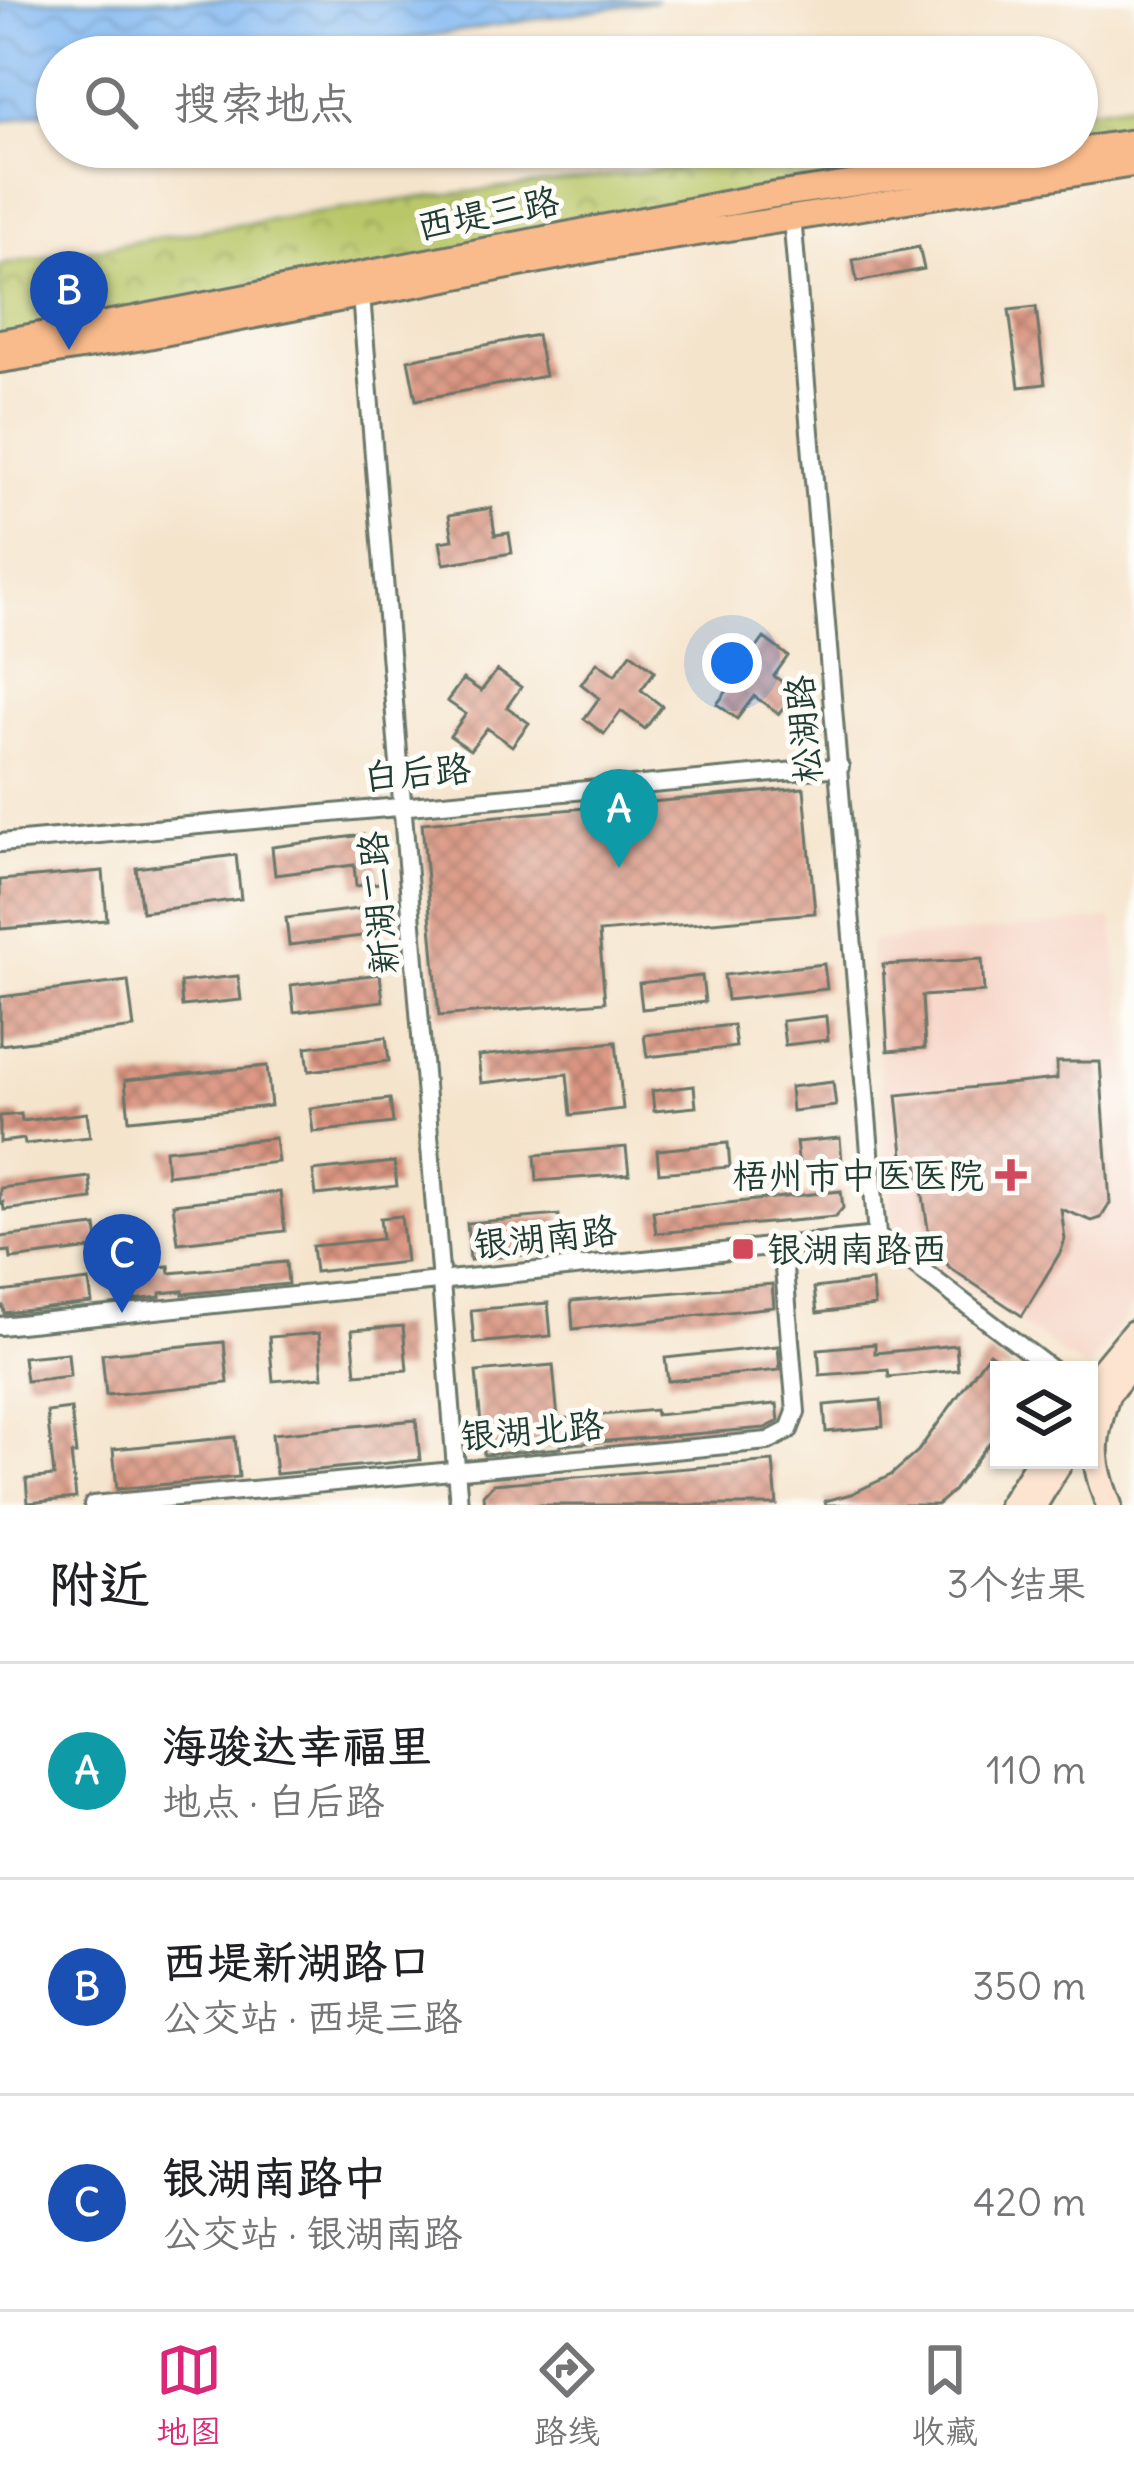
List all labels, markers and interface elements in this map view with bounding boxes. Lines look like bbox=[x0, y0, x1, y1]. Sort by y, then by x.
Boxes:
search box bbox=[36, 36, 1098, 168]
icon: search bbox=[78, 69, 144, 135]
text: 搜索地点 bbox=[174, 75, 354, 131]
street label: 西堤三路 bbox=[413, 178, 563, 249]
pin: B bbox=[30, 251, 108, 350]
your location bbox=[702, 633, 762, 693]
street label: 松湖路 bbox=[776, 673, 831, 785]
street label: 白后路 bbox=[361, 745, 473, 800]
pin: A bbox=[580, 769, 658, 868]
street label: 新湖二路 bbox=[350, 829, 407, 977]
place label: 梧州市中医医院 bbox=[732, 1153, 984, 1198]
marker: 梧州市中医医院 bbox=[995, 1159, 1027, 1191]
street label: 银湖南路 bbox=[471, 1208, 619, 1267]
pin: C bbox=[83, 1214, 161, 1313]
place label: 银湖南路西 bbox=[767, 1227, 947, 1272]
marker: 银湖南路西 bbox=[730, 1236, 756, 1262]
map controls bbox=[990, 1361, 1098, 1469]
button: layers bbox=[990, 1361, 1098, 1469]
street label: 银湖北路 bbox=[458, 1402, 606, 1459]
text: 附近 bbox=[48, 1552, 150, 1616]
text: 3个结果 bbox=[947, 1560, 1086, 1609]
text: 海骏达幸福里 bbox=[162, 1718, 432, 1774]
text: A bbox=[74, 1746, 100, 1795]
text: 110 m bbox=[986, 1746, 1086, 1795]
text: 地点 · 白后路 bbox=[162, 1777, 384, 1826]
text: 西堤新湖路口 bbox=[162, 1934, 432, 1990]
text: B bbox=[74, 1962, 100, 2011]
text: 350 m bbox=[972, 1962, 1086, 2011]
text: 公交站 · 西堤三路 bbox=[162, 1993, 462, 2042]
text: 银湖南路中 bbox=[162, 2150, 387, 2206]
text: C bbox=[74, 2178, 100, 2227]
text: 420 m bbox=[973, 2178, 1086, 2227]
text: 公交站 · 银湖南路 bbox=[162, 2209, 462, 2258]
tab: 地图 bbox=[156, 2337, 222, 2452]
tab: 路线 bbox=[534, 2337, 600, 2452]
tab: 收藏 bbox=[912, 2337, 978, 2452]

